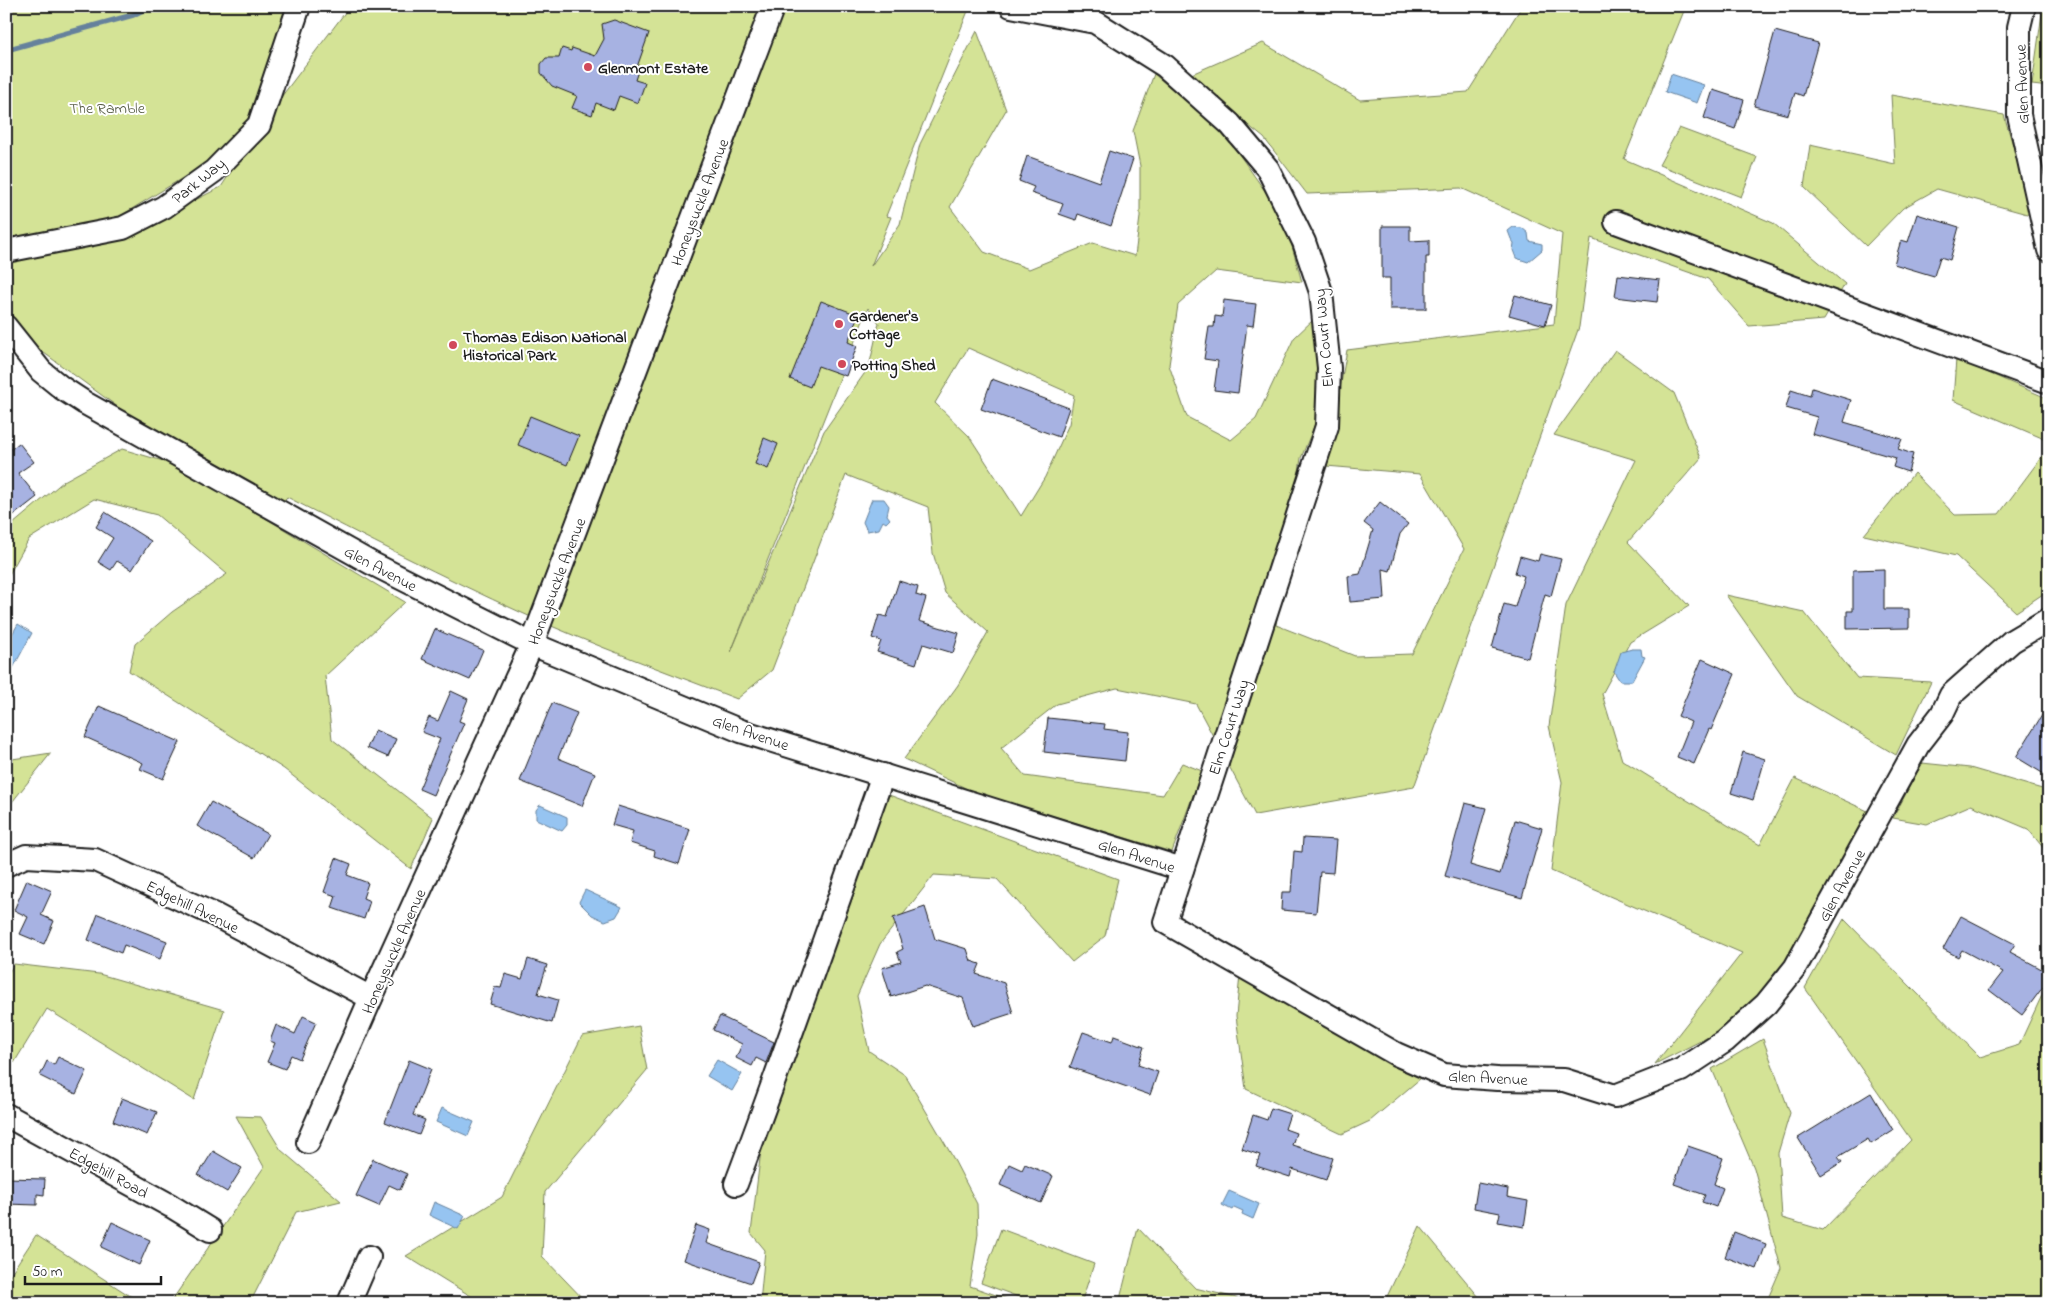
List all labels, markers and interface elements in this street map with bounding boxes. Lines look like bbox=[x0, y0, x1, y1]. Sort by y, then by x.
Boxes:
street label: Glen Avenue bbox=[2010, 43, 2036, 124]
place label: Glenmont Estate bbox=[598, 57, 709, 81]
marker: Glenmont Estate bbox=[582, 61, 594, 73]
park label: The Ramble bbox=[69, 97, 146, 121]
street label: Honeysuckle Avenue bbox=[666, 135, 736, 270]
street label: Park Way bbox=[167, 152, 231, 211]
street label: Elm Court Way bbox=[1309, 287, 1341, 388]
place label: Gardener's Cottage bbox=[849, 305, 919, 348]
marker: Gardener's Cottage bbox=[833, 318, 845, 330]
place label: Thomas Edison National Historical Park bbox=[463, 326, 627, 368]
marker: Thomas Edison National Historical Park bbox=[447, 339, 459, 351]
place label: Potting Shed bbox=[852, 354, 935, 379]
marker: Potting Shed bbox=[836, 358, 848, 370]
street label: Honeysuckle Avenue bbox=[523, 514, 593, 649]
street label: Glen Avenue bbox=[339, 540, 422, 599]
street label: Elm Court Way bbox=[1203, 677, 1257, 779]
street label: Glen Avenue bbox=[709, 710, 793, 758]
street label: Glen Avenue bbox=[1095, 833, 1179, 881]
street label: Glen Avenue bbox=[1813, 845, 1873, 927]
street label: Edgehill Avenue bbox=[142, 875, 243, 941]
street label: Honeysuckle Avenue bbox=[356, 885, 434, 1018]
street label: Glen Avenue bbox=[1448, 1065, 1529, 1093]
street label: Edgehill Road bbox=[64, 1142, 152, 1206]
scale bar bbox=[25, 1254, 161, 1286]
text: 50 m bbox=[32, 1261, 63, 1283]

